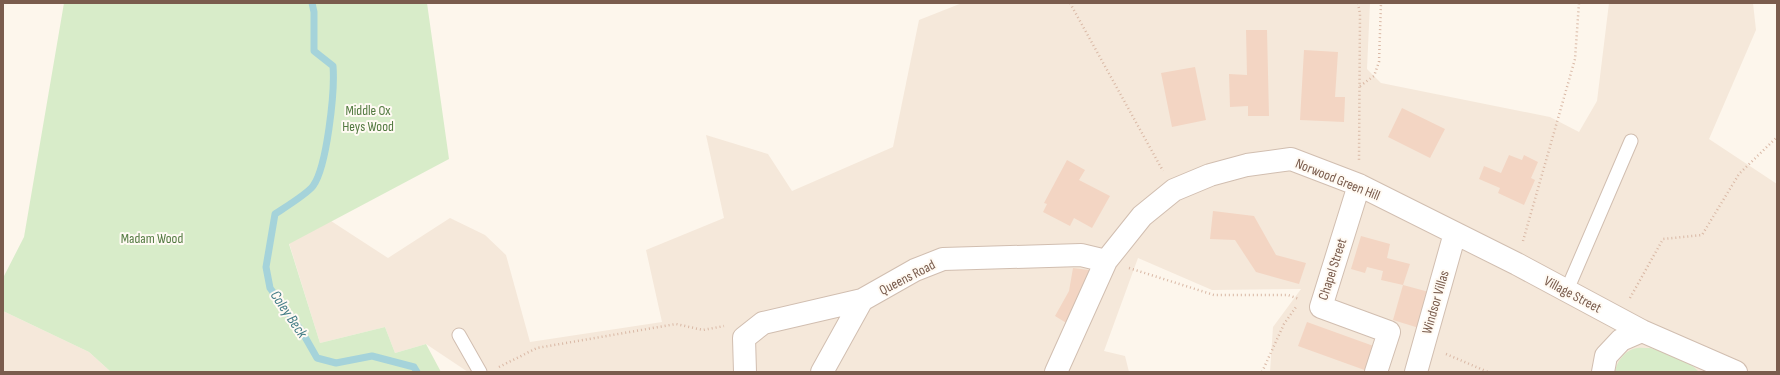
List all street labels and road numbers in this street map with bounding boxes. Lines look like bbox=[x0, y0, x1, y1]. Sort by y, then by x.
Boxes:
street label: Norwood Green Hill bbox=[1293, 155, 1383, 204]
street label: Chapel Street bbox=[1315, 236, 1350, 302]
street label: Queens Road bbox=[876, 256, 938, 299]
street label: Windsor Villas bbox=[1418, 268, 1453, 336]
street label: Village Street bbox=[1541, 272, 1604, 317]

